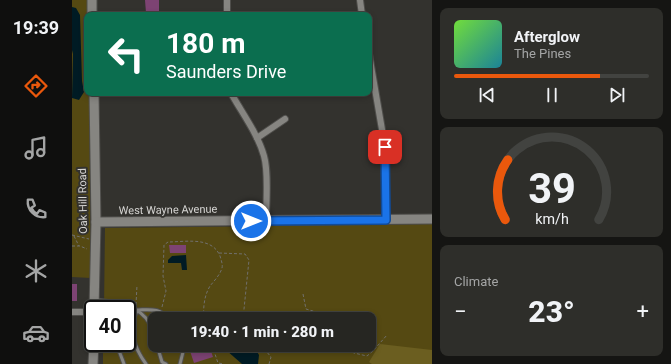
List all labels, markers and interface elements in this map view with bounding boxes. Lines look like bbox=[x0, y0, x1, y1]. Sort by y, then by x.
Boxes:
text: 19:39 bbox=[13, 17, 59, 38]
text: 180 m bbox=[166, 27, 245, 60]
icon: left bbox=[100, 28, 152, 80]
text: Afterglow bbox=[514, 28, 580, 46]
text: The Pines bbox=[514, 46, 571, 61]
text: Saunders Drive bbox=[166, 61, 286, 82]
icon: directions bbox=[22, 72, 50, 100]
icon: previous bbox=[476, 84, 498, 106]
icon: pause bbox=[541, 84, 563, 106]
icon: next bbox=[606, 84, 628, 106]
pin bbox=[368, 130, 402, 164]
icon: music bbox=[22, 134, 50, 162]
icon: arrive bbox=[374, 136, 396, 158]
text: 39 bbox=[528, 164, 575, 213]
street label: Oak Hill Road bbox=[76, 168, 90, 234]
icon: phone bbox=[22, 195, 50, 223]
position arrow bbox=[230, 200, 272, 242]
street label: West Wayne Avenue bbox=[119, 203, 218, 217]
text: km/h bbox=[535, 211, 568, 227]
icon: climate bbox=[22, 257, 50, 285]
text: Climate bbox=[454, 274, 498, 289]
text: 23° bbox=[528, 294, 575, 329]
text: − bbox=[454, 299, 467, 324]
text: + bbox=[637, 299, 649, 324]
speed limit sign: 40 bbox=[84, 300, 136, 352]
icon: car bbox=[22, 319, 50, 347]
text: 19:40 · 1 min · 280 m bbox=[190, 323, 334, 341]

